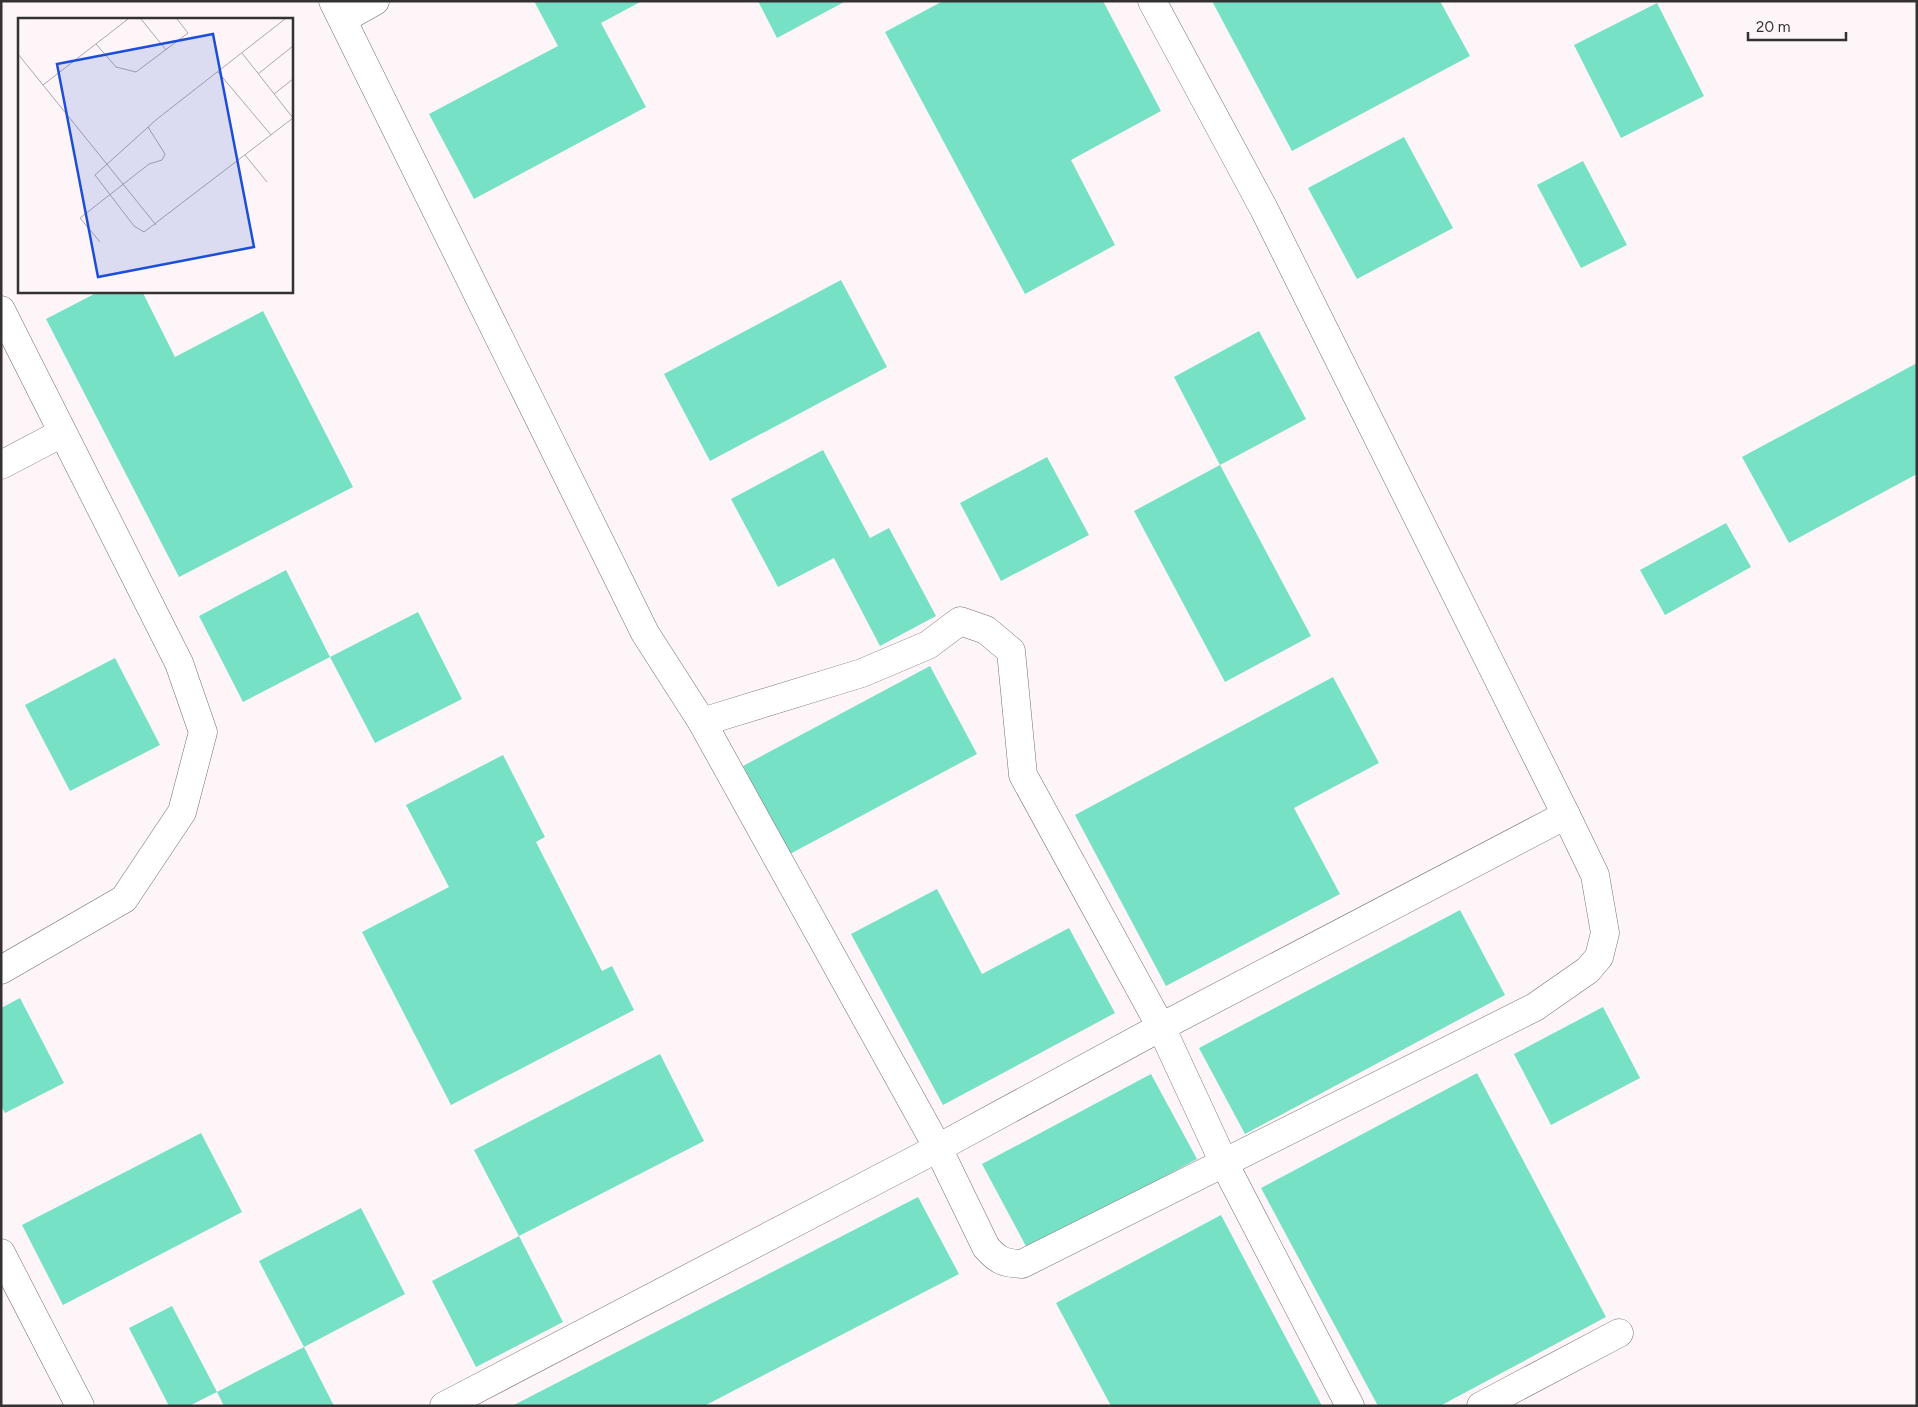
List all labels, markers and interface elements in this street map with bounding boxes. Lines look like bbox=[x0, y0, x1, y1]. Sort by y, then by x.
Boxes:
scale bar bbox=[1748, 10, 1846, 42]
inset map bbox=[18, 18, 292, 292]
text: 20 m bbox=[1756, 18, 1790, 36]

